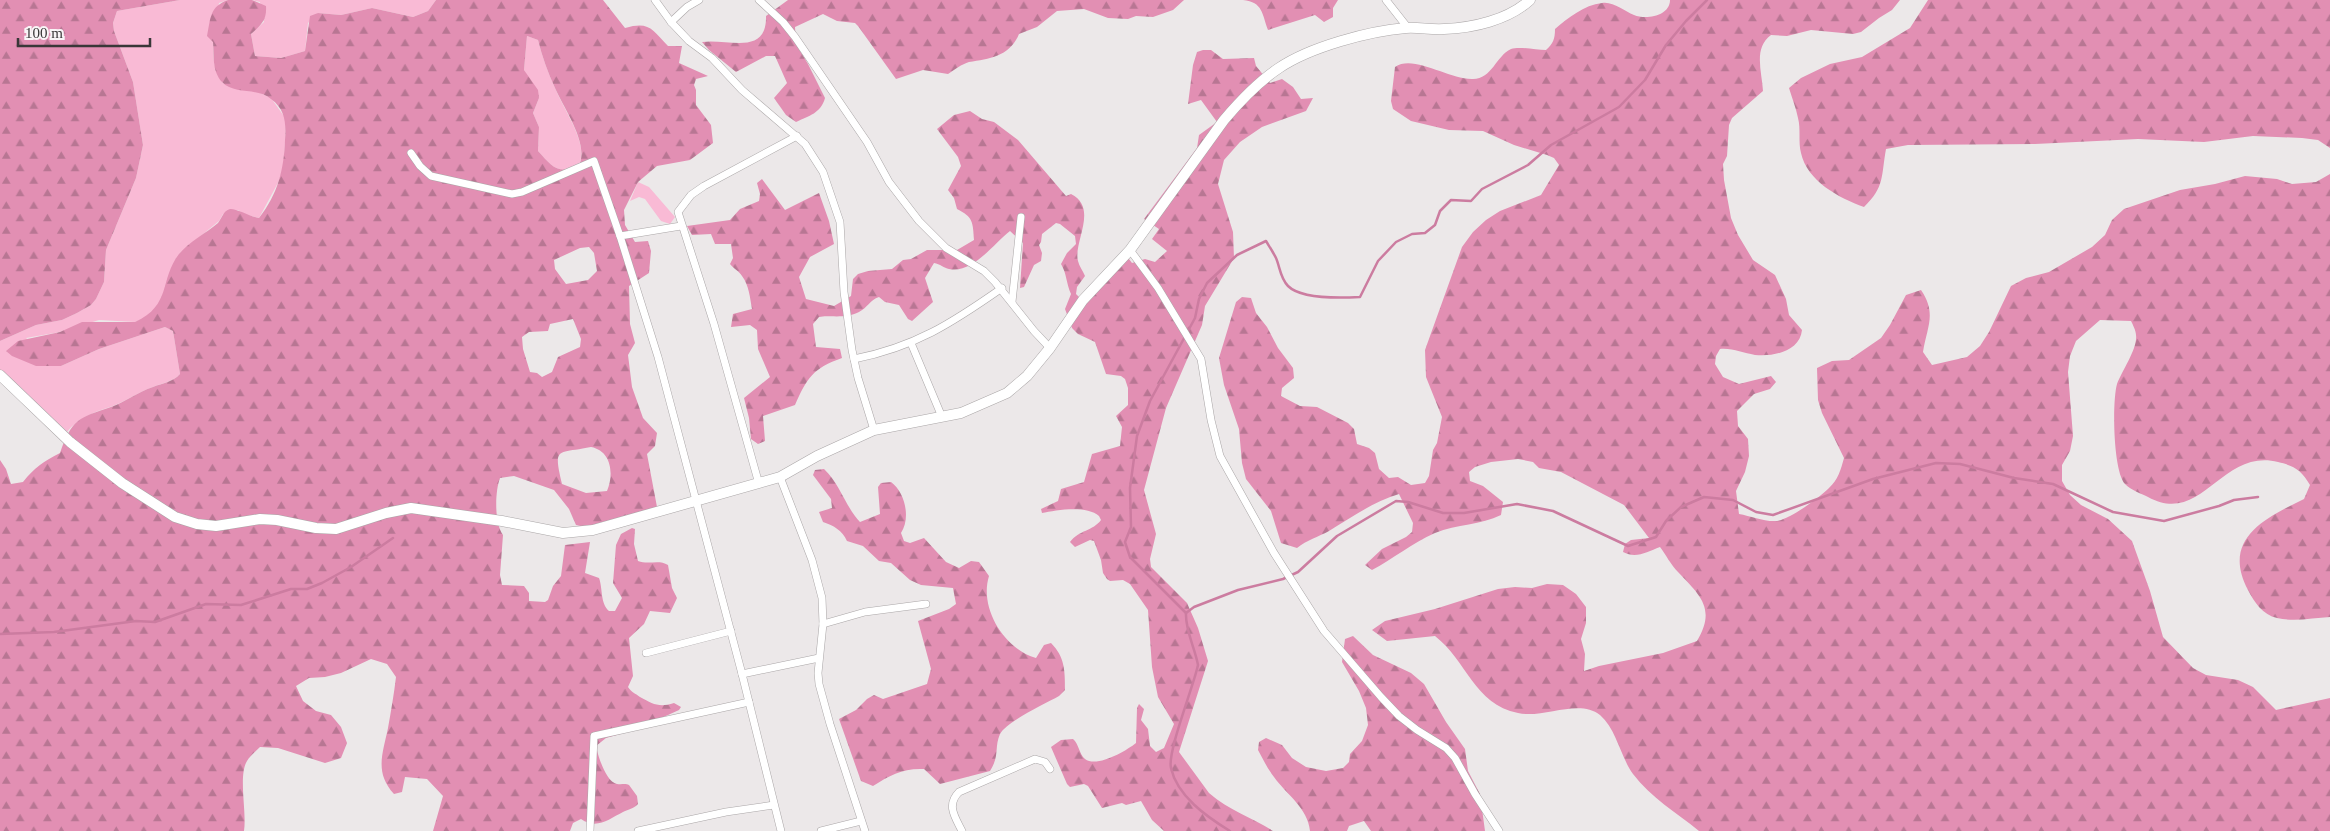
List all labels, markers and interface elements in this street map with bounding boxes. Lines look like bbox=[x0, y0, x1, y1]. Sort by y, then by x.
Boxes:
scale bar bbox=[18, 15, 150, 47]
text: 100 m bbox=[25, 25, 63, 41]

